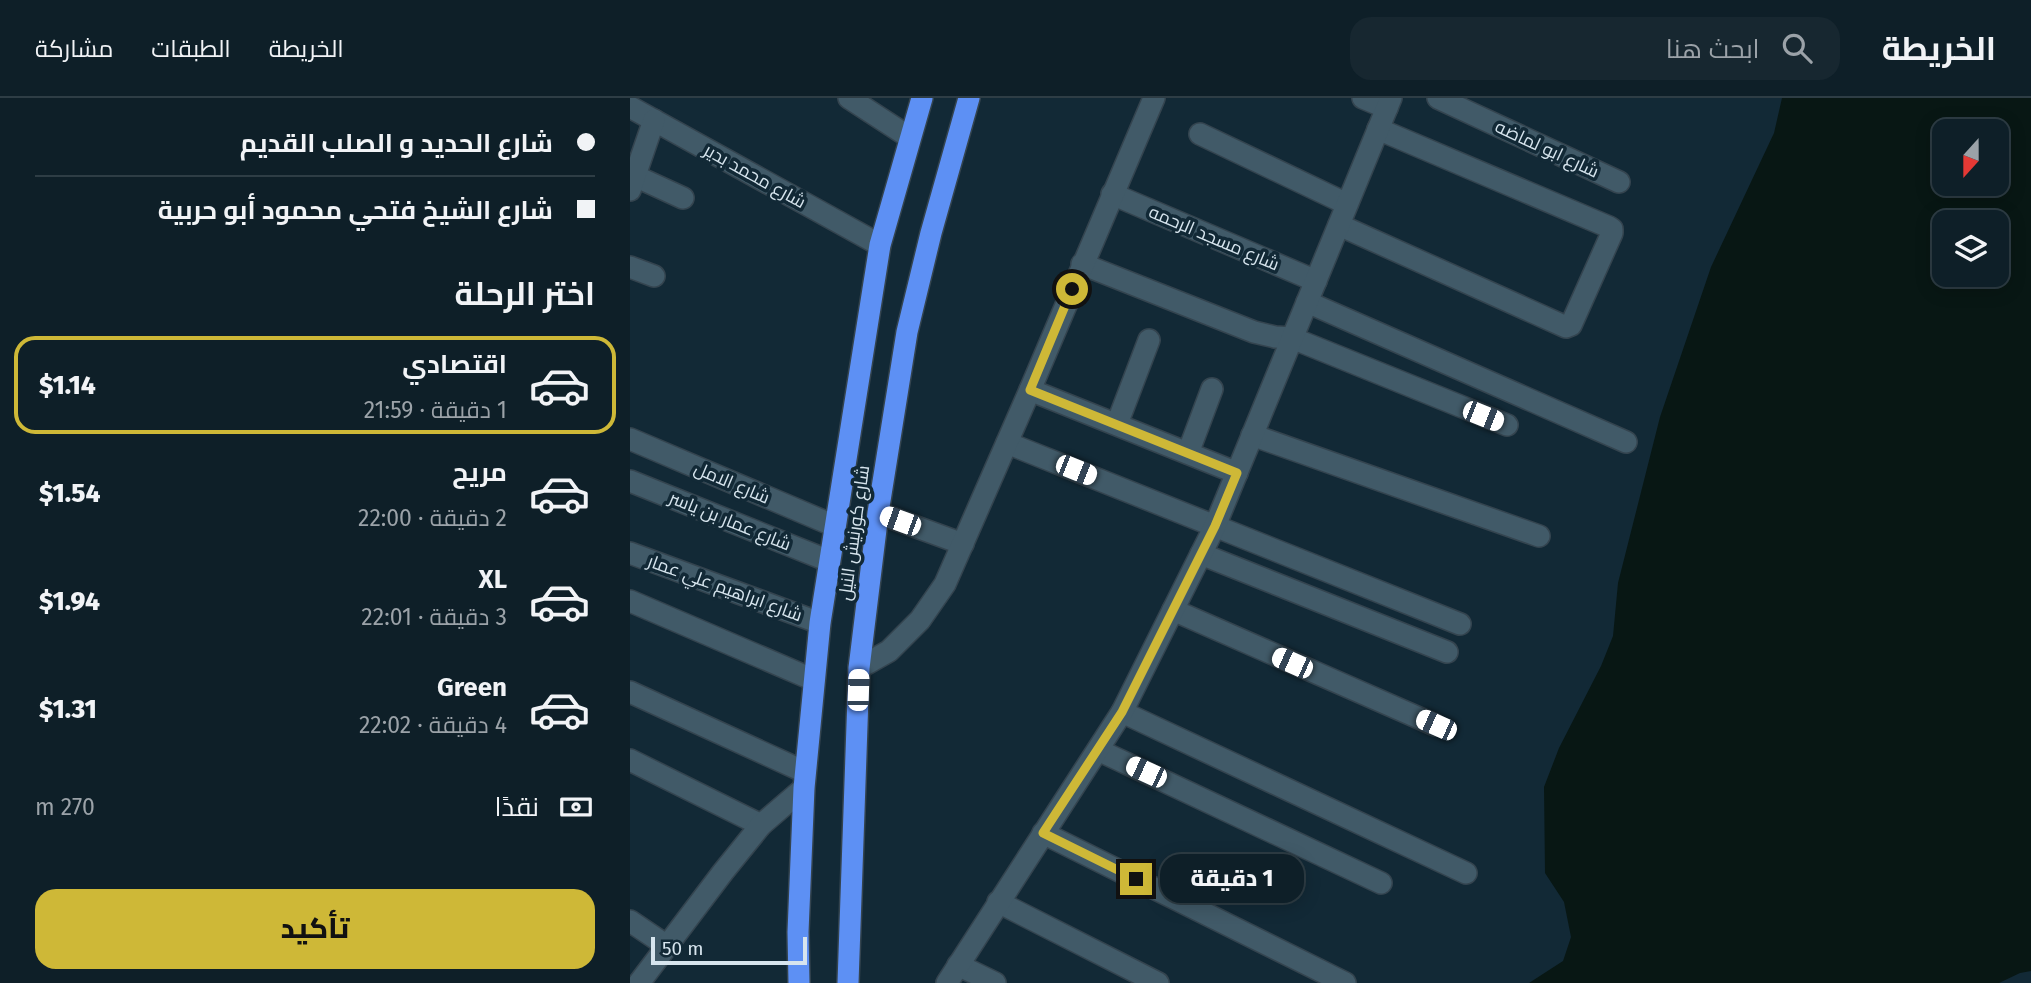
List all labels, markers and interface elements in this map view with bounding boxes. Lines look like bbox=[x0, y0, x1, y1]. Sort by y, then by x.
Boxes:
search box bbox=[1350, 17, 1840, 80]
icon: search bbox=[1778, 29, 1816, 67]
text: الخريطة bbox=[1882, 29, 1996, 69]
text: ابحث هنا bbox=[1666, 34, 1760, 65]
text: مشاركة bbox=[35, 35, 113, 63]
text: الطبقات bbox=[151, 35, 231, 63]
text: الخريطة bbox=[269, 35, 344, 63]
street label: شارع ابو لماضه bbox=[1491, 115, 1602, 184]
north arrow bbox=[1932, 119, 2009, 196]
map controls bbox=[1932, 119, 2009, 287]
text: شارع الحديد و الصلب القديم bbox=[240, 128, 553, 159]
street label: شارع محمد بدير bbox=[699, 138, 810, 214]
text: شارع الشيخ فتحي محمود أبو حربية bbox=[158, 195, 553, 226]
street label: شارع مسجد الرحمه bbox=[1145, 201, 1283, 276]
button: layers bbox=[1932, 210, 2009, 287]
route start bbox=[1056, 273, 1088, 305]
text: اختر الرحلة bbox=[454, 275, 595, 313]
text: اقتصادي bbox=[402, 349, 507, 380]
icon: car bbox=[528, 354, 591, 417]
text: $1.14 bbox=[39, 370, 96, 401]
text: 1 دقيقة · 21:59 bbox=[364, 396, 507, 424]
car bbox=[1460, 398, 1507, 434]
car bbox=[1053, 452, 1100, 488]
text: مريح bbox=[452, 457, 507, 488]
street label: شارع الامل bbox=[690, 457, 773, 510]
icon: car bbox=[528, 462, 591, 525]
street label: شارع كورنيش النيل bbox=[834, 464, 875, 602]
text: $1.54 bbox=[39, 478, 100, 509]
street label: شارع عمار بن ياسر bbox=[665, 486, 794, 556]
text: 2 دقيقة · 22:00 bbox=[358, 504, 507, 532]
car bbox=[877, 504, 924, 538]
street label: شارع ابراهيم علي عمار bbox=[643, 549, 805, 629]
text: XL bbox=[479, 564, 507, 595]
icon: car bbox=[528, 570, 591, 633]
text: $1.94 bbox=[39, 586, 100, 617]
text: 3 دقيقة · 22:01 bbox=[361, 603, 507, 631]
car bbox=[1269, 645, 1316, 681]
car bbox=[847, 669, 870, 711]
text: Green bbox=[437, 672, 507, 703]
icon: car bbox=[528, 678, 591, 741]
text: $1.31 bbox=[39, 694, 97, 725]
car bbox=[1413, 707, 1460, 743]
text: 4 دقيقة · 22:02 bbox=[359, 711, 507, 739]
car bbox=[1123, 754, 1170, 790]
icon: cash bbox=[557, 788, 595, 826]
text: نقدًا bbox=[495, 792, 539, 823]
text: 270 m bbox=[35, 793, 95, 821]
callout: 1 دقيقة bbox=[1160, 854, 1304, 904]
route end bbox=[1120, 863, 1152, 895]
text: 1 دقيقة bbox=[1191, 864, 1273, 892]
button: تأكيد bbox=[35, 889, 595, 969]
scale bar bbox=[651, 934, 807, 966]
text: 50 m bbox=[662, 937, 703, 960]

